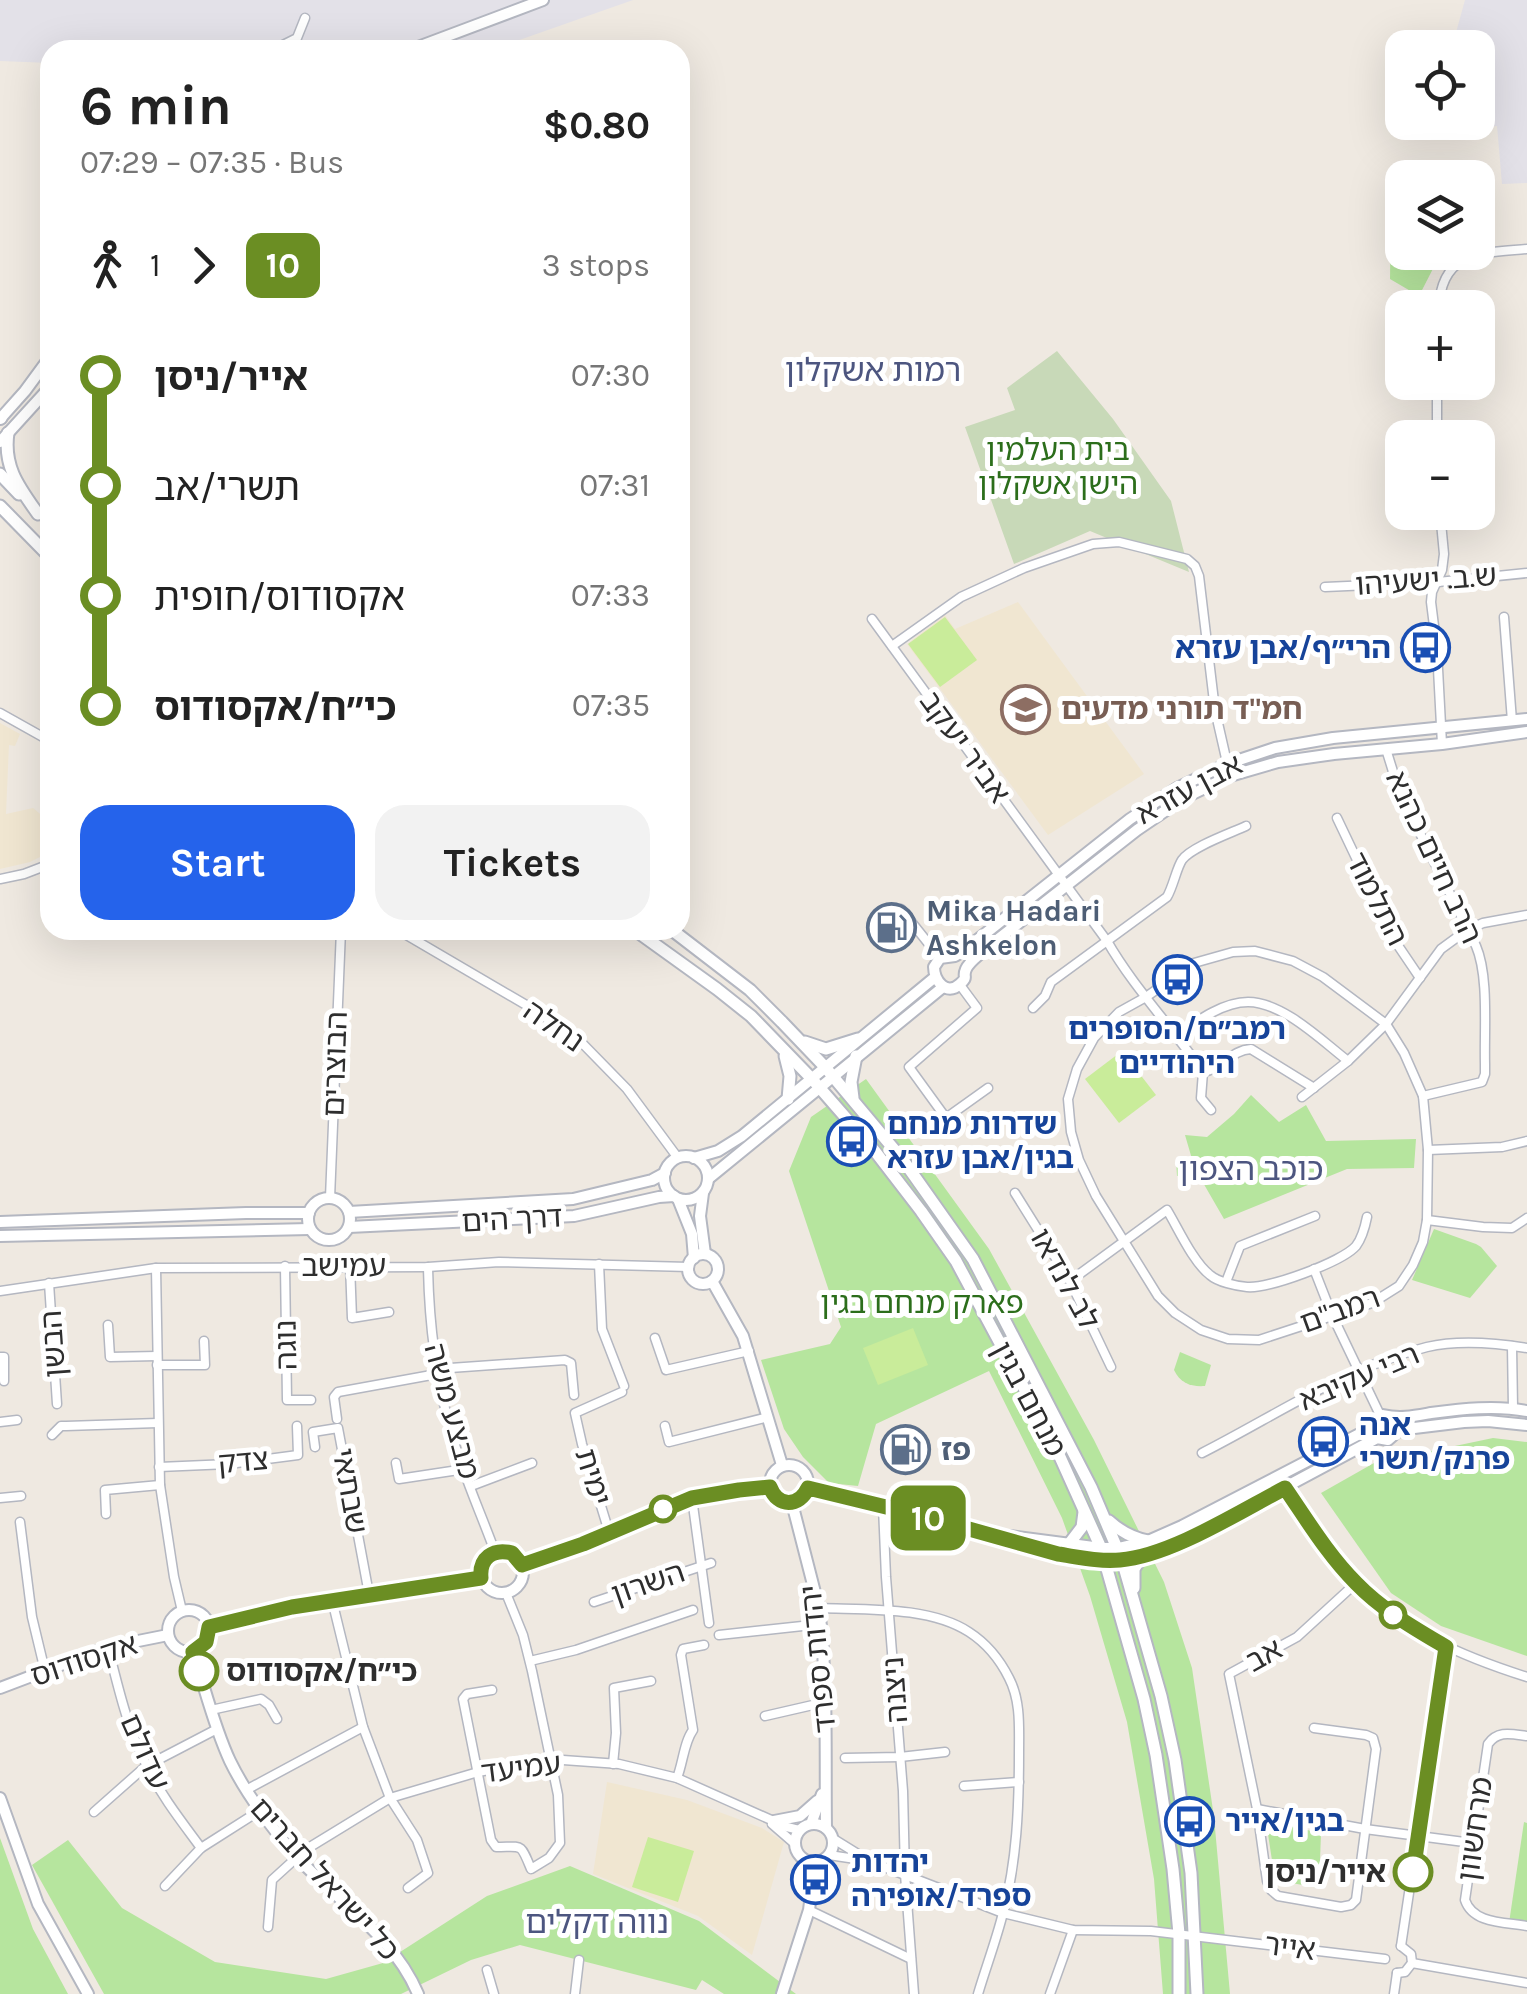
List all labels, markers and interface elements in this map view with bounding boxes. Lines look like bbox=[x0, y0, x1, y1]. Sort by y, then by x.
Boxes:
map controls bbox=[1385, 30, 1495, 530]
button: locate bbox=[1385, 30, 1495, 140]
text: 6 min bbox=[80, 74, 232, 138]
text: $0.80 bbox=[543, 103, 650, 148]
text: 07:29 – 07:35 · Bus bbox=[80, 144, 344, 181]
button: layers bbox=[1385, 160, 1495, 270]
icon: walk bbox=[80, 238, 135, 293]
icon: forward bbox=[176, 238, 231, 293]
text: 10 bbox=[266, 245, 300, 286]
text: 1 bbox=[150, 247, 161, 284]
text: 3 stops bbox=[542, 247, 650, 284]
button: + bbox=[1385, 290, 1495, 400]
district label: רמות אשקלון bbox=[785, 352, 961, 389]
text: אייר/ניסן bbox=[154, 355, 308, 400]
text: 07:30 bbox=[571, 357, 650, 394]
button: − bbox=[1385, 420, 1495, 530]
park label: בית העלמין הישן אשקלון bbox=[978, 432, 1138, 502]
text: תשרי/אב bbox=[154, 465, 300, 510]
text: 07:31 bbox=[579, 467, 650, 504]
street label: ש.ב. ישעיהו bbox=[1354, 557, 1498, 603]
text: אקסודוס/חופית bbox=[154, 575, 405, 620]
text: 07:33 bbox=[571, 577, 650, 614]
bus stop icon: הרי״ף/אבן עזרא bbox=[1400, 622, 1452, 674]
place label: הרי״ף/אבן עזרא bbox=[1175, 630, 1391, 666]
school or university icon: חמ"ד תורני מדעים bbox=[1000, 683, 1052, 735]
street label: אביר יעקב bbox=[912, 684, 1018, 810]
text: כי״ח/אקסודוס bbox=[154, 685, 396, 730]
text: 07:35 bbox=[572, 687, 650, 724]
place label: חמ"ד תורני מדעים bbox=[1061, 691, 1303, 727]
street label: אבן עזרא bbox=[1130, 746, 1248, 832]
street label: הרב חיים כהנא bbox=[1378, 765, 1490, 949]
button: Start bbox=[80, 805, 355, 920]
button: Tickets bbox=[375, 805, 650, 920]
street label: התלמוד bbox=[1338, 846, 1416, 952]
place label: Mika Hadari Ashkelon bbox=[926, 893, 1101, 963]
fuel station icon: Mika Hadari Ashkelon bbox=[865, 902, 917, 954]
bus stop icon: רמב״ם/הסופרים היהודיים bbox=[1151, 954, 1203, 1006]
street label: נחלה bbox=[517, 992, 591, 1060]
street label: הבוצרים bbox=[315, 1010, 355, 1118]
place label: רמב״ם/הסופרים היהודיים bbox=[1068, 1011, 1286, 1081]
place label: שדרות מנחם בגין/אבן עזרא bbox=[887, 1106, 1074, 1176]
bus stop icon: שדרות מנחם בגין/אבן עזרא bbox=[826, 1115, 878, 1167]
district label: כוכב הצפון bbox=[1179, 1151, 1323, 1188]
street label: דרך הים bbox=[461, 1198, 563, 1240]
street label: לב לנדאו bbox=[1023, 1222, 1107, 1336]
street label: עמישב bbox=[302, 1248, 386, 1284]
street label: רמב"ם bbox=[1295, 1279, 1385, 1341]
park label: פארק מנחם בגין bbox=[820, 1285, 1024, 1321]
street label: הבשן bbox=[33, 1309, 73, 1379]
street label: נוגה bbox=[268, 1319, 304, 1371]
street label: מנחם בגין bbox=[984, 1335, 1074, 1463]
street label: רבי עקיבא bbox=[1293, 1336, 1425, 1418]
street label: מבצע משה bbox=[417, 1339, 487, 1483]
place label: אנה פרנק/תשרי bbox=[1359, 1407, 1510, 1477]
bus stop icon: אנה פרנק/תשרי bbox=[1298, 1416, 1350, 1468]
fuel station icon: פז bbox=[880, 1424, 932, 1476]
place label: פז bbox=[941, 1432, 971, 1468]
street label: צדק bbox=[216, 1441, 270, 1481]
street label: ימית bbox=[567, 1444, 619, 1510]
street label: שבתאי bbox=[325, 1445, 375, 1537]
line badge: 10 bbox=[883, 1486, 973, 1550]
unlabelled marker bbox=[650, 1496, 676, 1522]
text: 10 bbox=[911, 1498, 945, 1539]
street label: השרון bbox=[607, 1554, 689, 1612]
street label: יהדות ספרד bbox=[792, 1583, 844, 1735]
unlabelled marker bbox=[1380, 1602, 1406, 1628]
street label: אקסודוס bbox=[26, 1626, 142, 1694]
street label: אב bbox=[1239, 1630, 1289, 1680]
marker: כי״ח/אקסודוס bbox=[180, 1652, 218, 1690]
place label: כי״ח/אקסודוס bbox=[226, 1653, 417, 1689]
street label: ניצנה bbox=[875, 1655, 915, 1725]
street label: עדולם bbox=[112, 1708, 178, 1796]
street label: עמיעד bbox=[479, 1745, 563, 1791]
street label: מרחשוון bbox=[1450, 1774, 1500, 1884]
street label: כל ישראל חברים bbox=[243, 1790, 407, 1968]
bus stop icon: בגין/אייר bbox=[1164, 1795, 1216, 1847]
place label: בגין/אייר bbox=[1225, 1803, 1345, 1839]
place label: יהדות ספרד/אופירה bbox=[851, 1844, 1032, 1914]
bus stop icon: יהדות ספרד/אופירה bbox=[790, 1853, 842, 1905]
marker: אייר/ניסן bbox=[1394, 1853, 1432, 1891]
place label: אייר/ניסן bbox=[1264, 1854, 1386, 1890]
district label: נווה דקלים bbox=[525, 1904, 669, 1941]
street label: אייר bbox=[1262, 1926, 1318, 1968]

